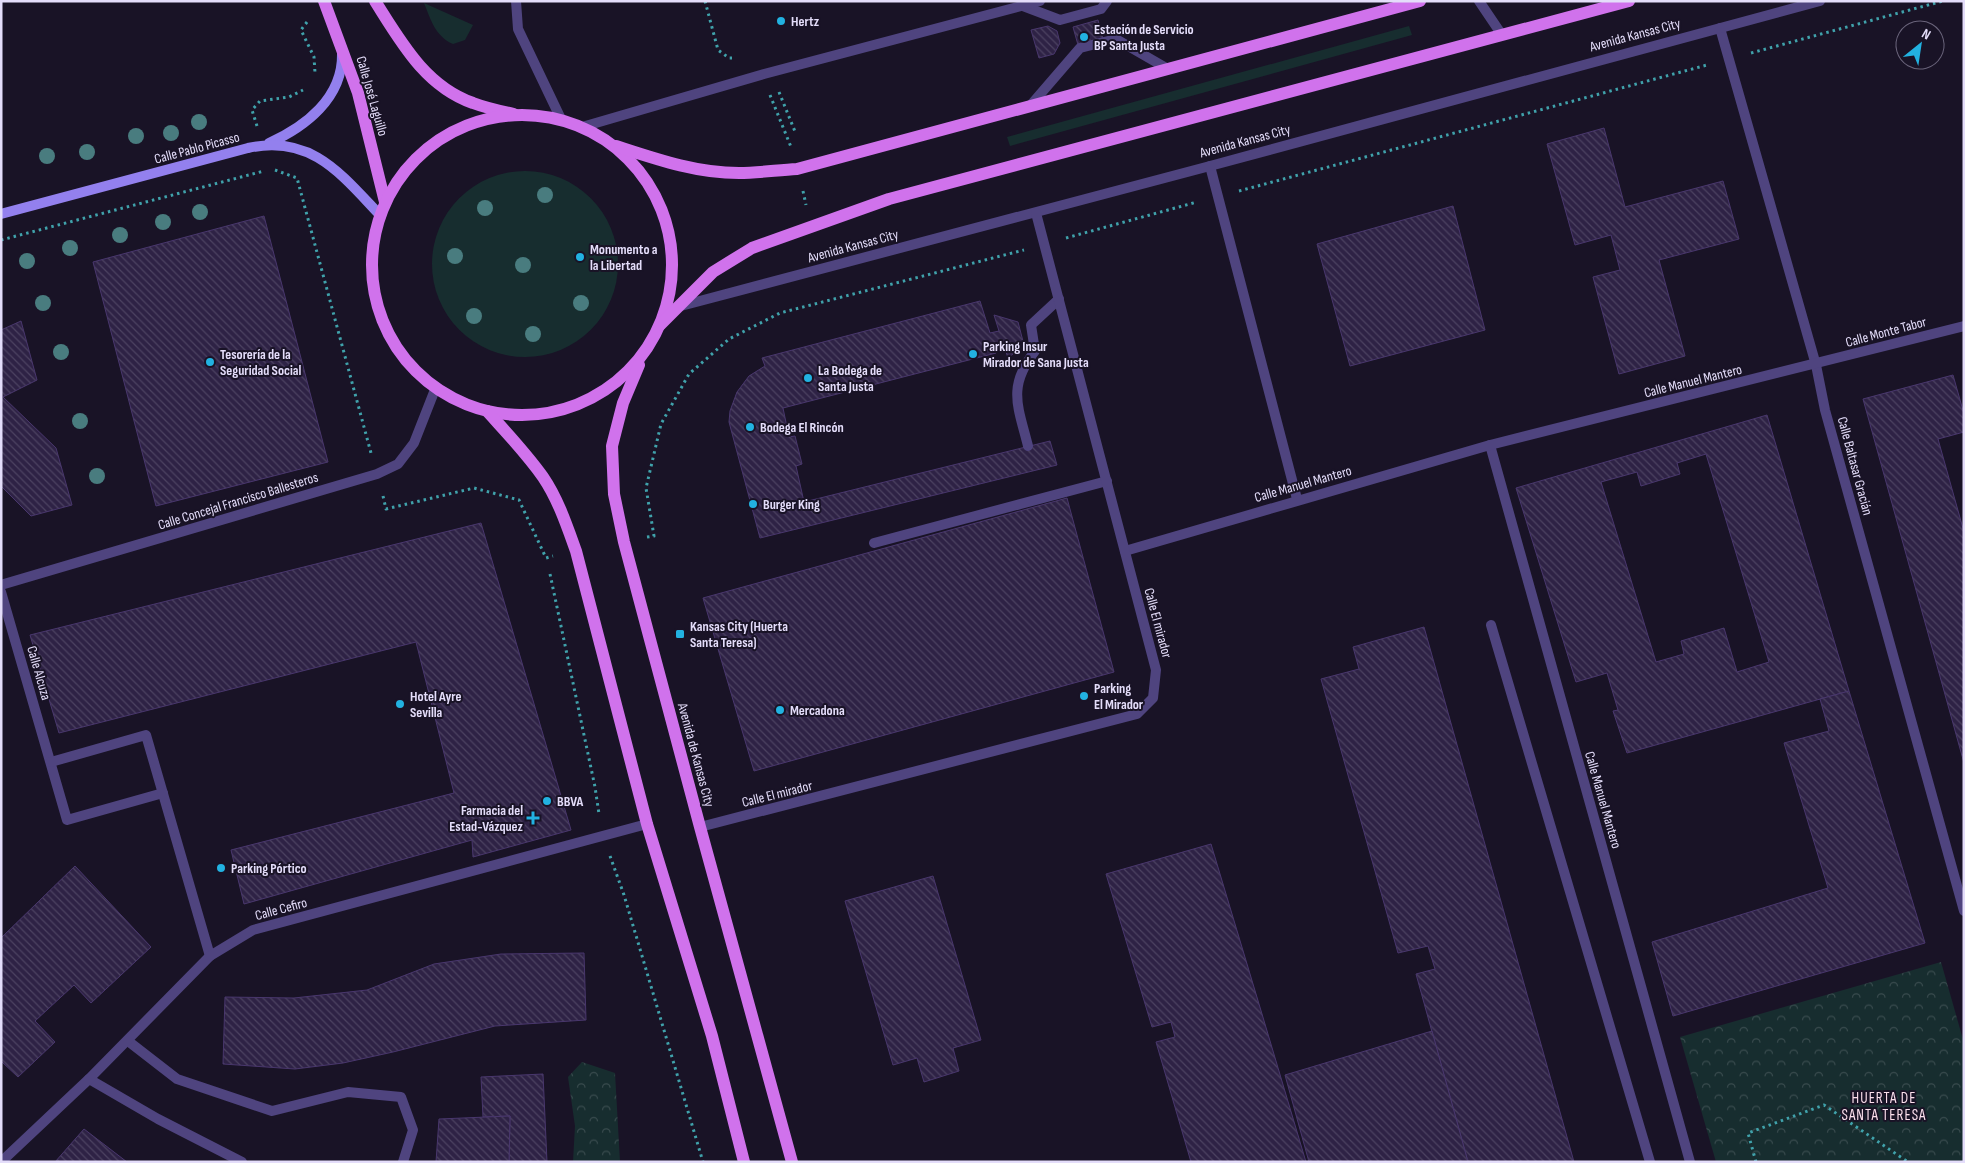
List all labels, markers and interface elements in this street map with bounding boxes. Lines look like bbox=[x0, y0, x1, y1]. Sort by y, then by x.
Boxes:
place label: Hertz bbox=[791, 13, 820, 30]
marker: Hertz bbox=[775, 15, 787, 27]
street label: Avenida Kansas City bbox=[1587, 15, 1683, 56]
north arrow bbox=[1895, 20, 1945, 70]
place label: Estación de Servicio BP Santa Justa bbox=[1094, 21, 1194, 54]
text: N bbox=[1919, 25, 1934, 43]
marker: Estación de Servicio BP Santa Justa bbox=[1078, 31, 1090, 43]
street label: Calle José Laguillo bbox=[353, 54, 392, 138]
street label: Avenida Kansas City bbox=[1197, 121, 1293, 162]
street label: Calle Pablo Picasso bbox=[152, 128, 242, 168]
street label: Avenida Kansas City bbox=[805, 226, 901, 267]
place label: Monumento a la Libertad bbox=[590, 241, 658, 274]
marker: Monumento a la Libertad bbox=[574, 251, 586, 263]
street label: Calle Monte Tabor bbox=[1844, 313, 1928, 351]
place label: Parking Insur Mirador de Sana Justa bbox=[983, 338, 1089, 371]
place label: Tesorería de la Seguridad Social bbox=[220, 346, 301, 379]
marker: Parking Insur Mirador de Sana Justa bbox=[967, 348, 979, 360]
marker: Tesorería de la Seguridad Social bbox=[204, 356, 216, 368]
street label: Calle Manuel Mantero bbox=[1642, 361, 1744, 401]
place label: La Bodega de Santa Justa bbox=[818, 362, 882, 395]
marker: La Bodega de Santa Justa bbox=[802, 372, 814, 384]
street label: Calle Baltasar Gracián bbox=[1834, 415, 1876, 517]
place label: Bodega El Rincón bbox=[760, 419, 844, 436]
marker: Bodega El Rincón bbox=[744, 421, 756, 433]
street label: Calle Manuel Mantero bbox=[1252, 462, 1354, 506]
street label: Calle Concejal Francisco Ballesteros bbox=[156, 469, 320, 533]
place label: Burger King bbox=[763, 496, 820, 513]
marker: Burger King bbox=[747, 498, 759, 510]
street label: Calle El mirador bbox=[1140, 586, 1176, 660]
place label: Kansas City (Huerta Santa Teresa) bbox=[690, 618, 788, 651]
marker: Kansas City (Huerta Santa Teresa) bbox=[674, 628, 686, 640]
street label: Calle Alcuza bbox=[23, 644, 55, 702]
place label: Parking El Mirador bbox=[1094, 680, 1144, 713]
place label: Hotel Ayre Sevilla bbox=[410, 688, 461, 721]
marker: Parking El Mirador bbox=[1078, 690, 1090, 702]
marker: Hotel Ayre Sevilla bbox=[394, 698, 406, 710]
street label: Avenida de Kansas City bbox=[674, 700, 718, 809]
place label: Mercadona bbox=[790, 702, 845, 719]
marker: Mercadona bbox=[774, 704, 786, 716]
street label: Calle Manuel Mantero bbox=[1581, 749, 1625, 851]
street label: Calle El mirador bbox=[740, 777, 814, 811]
place label: BBVA bbox=[557, 793, 584, 810]
marker: BBVA bbox=[541, 795, 553, 807]
place label: Farmacia del Estad-Vázquez bbox=[449, 802, 524, 835]
marker: Farmacia del Estad-Vázquez bbox=[527, 812, 539, 824]
place label: Parking Pórtico bbox=[231, 860, 307, 877]
marker: Parking Pórtico bbox=[215, 862, 227, 874]
street label: Calle Cefiro bbox=[253, 894, 309, 924]
district label: HUERTA DE SANTA TERESA bbox=[1842, 1089, 1927, 1125]

